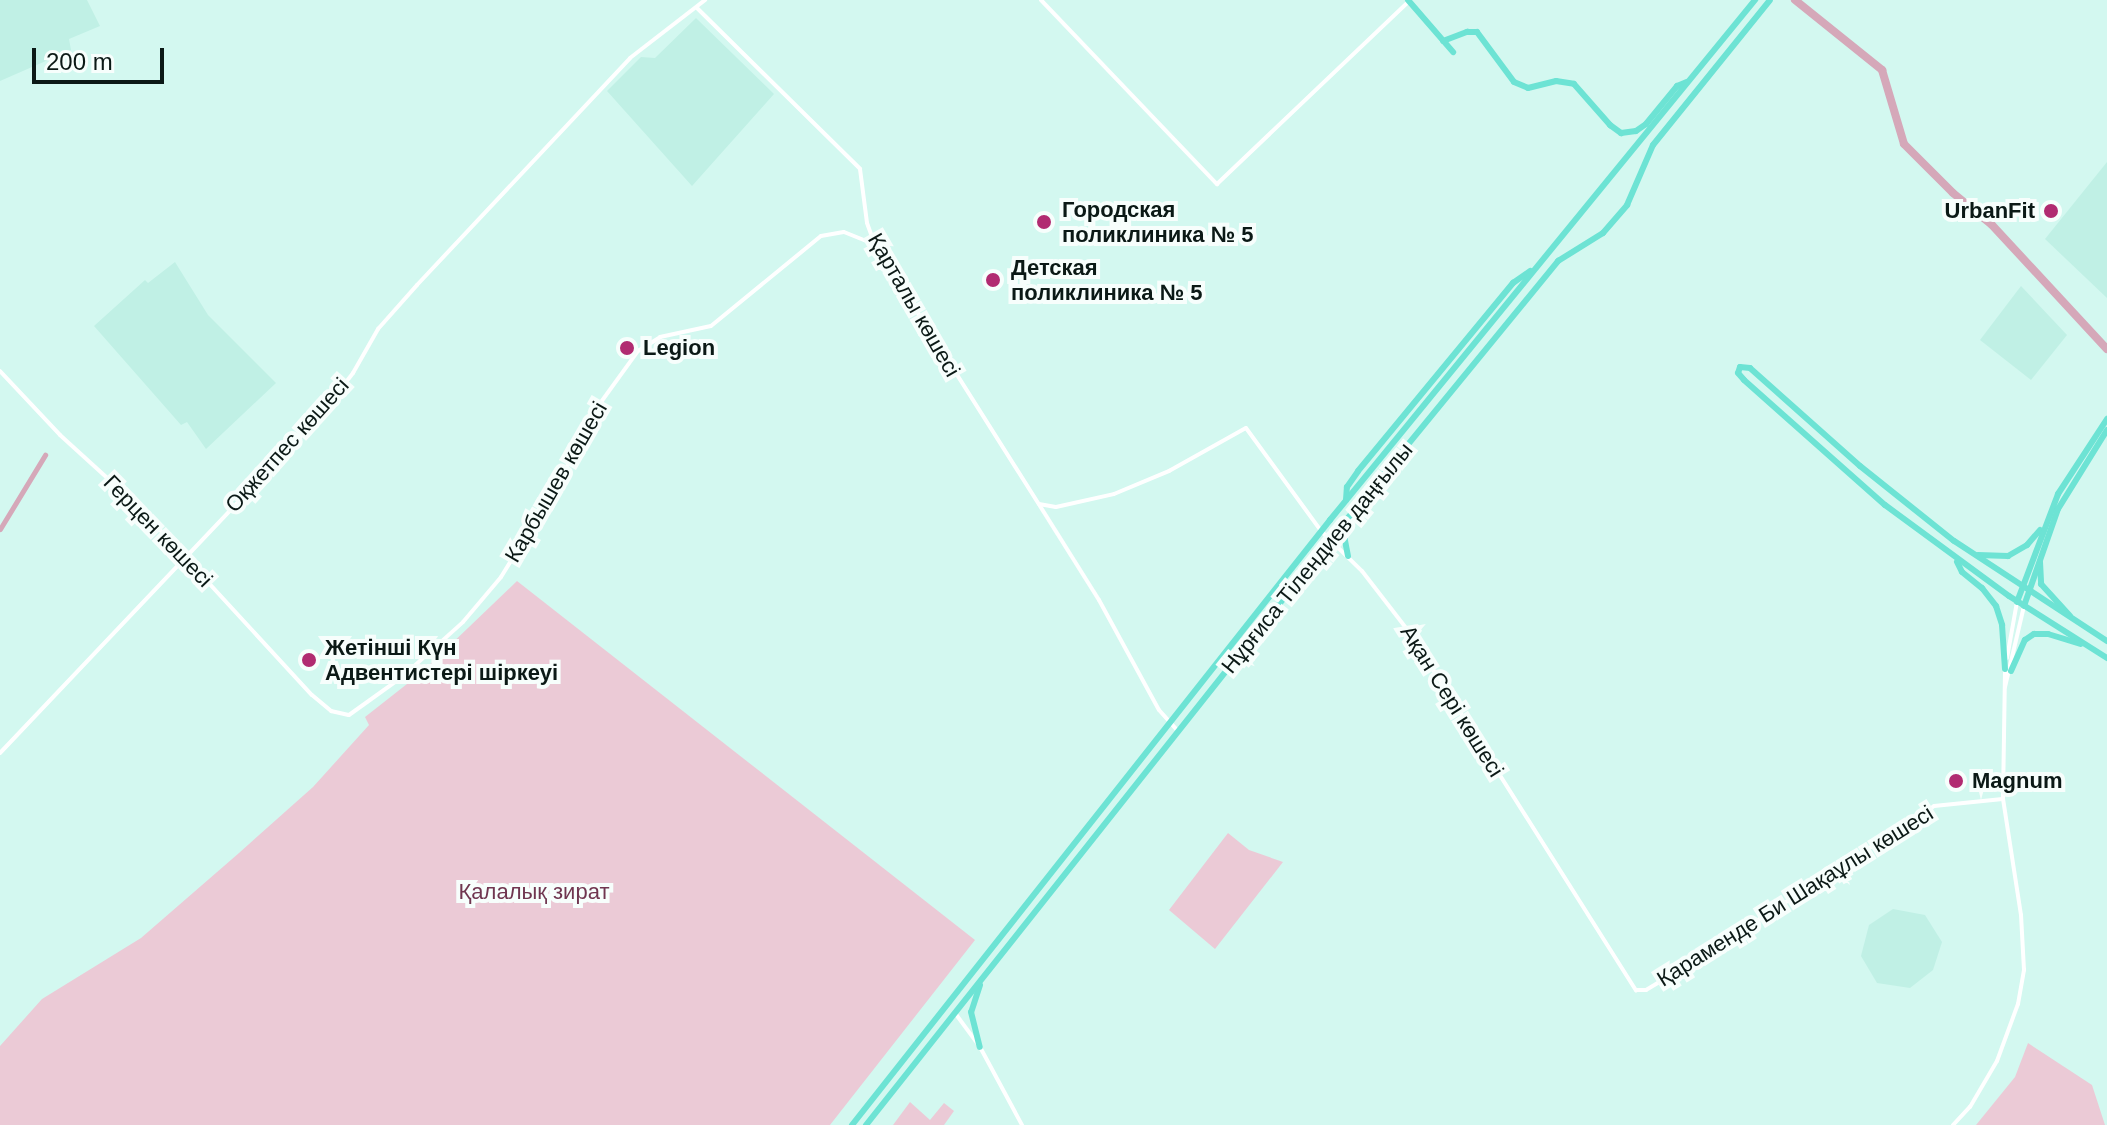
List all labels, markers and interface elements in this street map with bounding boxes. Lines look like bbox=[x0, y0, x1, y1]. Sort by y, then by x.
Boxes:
scale bar bbox=[36, 32, 168, 82]
text: 200 m bbox=[46, 48, 113, 75]
place label: Городская поликлиника № 5 bbox=[1062, 196, 1254, 248]
place label: UrbanFit bbox=[1945, 198, 2035, 224]
marker: UrbanFit bbox=[2042, 202, 2060, 220]
marker: Городская поликлиника № 5 bbox=[1033, 211, 1055, 233]
street label: Қарталы көшесі bbox=[862, 229, 966, 381]
place label: Детская поликлиника № 5 bbox=[1011, 254, 1203, 306]
marker: Детская поликлиника № 5 bbox=[982, 269, 1004, 291]
place label: Legion bbox=[643, 335, 715, 361]
marker: Legion bbox=[618, 339, 636, 357]
street label: Оқжетпес көшесі bbox=[220, 372, 354, 518]
street label: Карбышев көшесі bbox=[499, 397, 613, 567]
street label: Нұрғиса Тілендиев даңғылы bbox=[1216, 437, 1418, 679]
street label: Герцен көшесі bbox=[98, 470, 218, 592]
street label: Ақан Сері көшесі bbox=[1395, 620, 1509, 782]
place label: Жетінші Күн Адвентистері шіркеуі bbox=[325, 634, 558, 686]
marker: Жетінші Күн Адвентистері шіркеуі bbox=[300, 651, 318, 669]
place label: Magnum bbox=[1972, 768, 2062, 794]
marker: Magnum bbox=[1947, 772, 1965, 790]
street label: Қараменде Би Шақаұлы көшесі bbox=[1652, 800, 1938, 992]
park label: Қалалық зират bbox=[459, 879, 609, 905]

